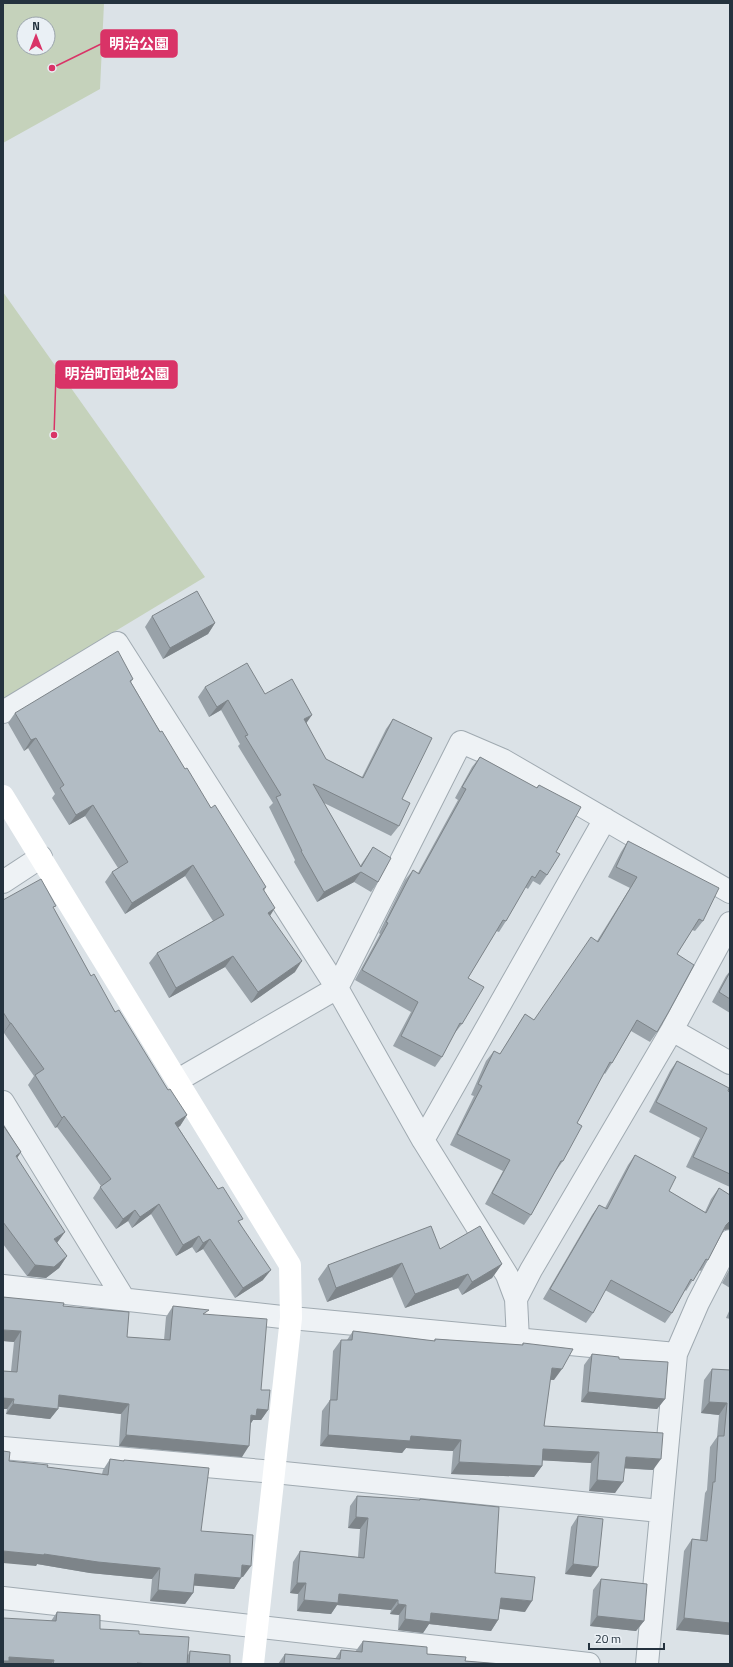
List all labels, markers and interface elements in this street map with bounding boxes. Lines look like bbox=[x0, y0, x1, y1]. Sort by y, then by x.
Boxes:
north arrow bbox=[16, 16, 56, 56]
text: N bbox=[32, 18, 40, 34]
callout: 明治公園 bbox=[101, 30, 177, 57]
text: 明治公園 bbox=[109, 32, 169, 55]
callout: 明治町団地公園 bbox=[56, 361, 177, 388]
text: 明治町団地公園 bbox=[64, 362, 170, 385]
scale bar bbox=[589, 1625, 664, 1651]
text: 20 m bbox=[595, 1629, 621, 1648]

